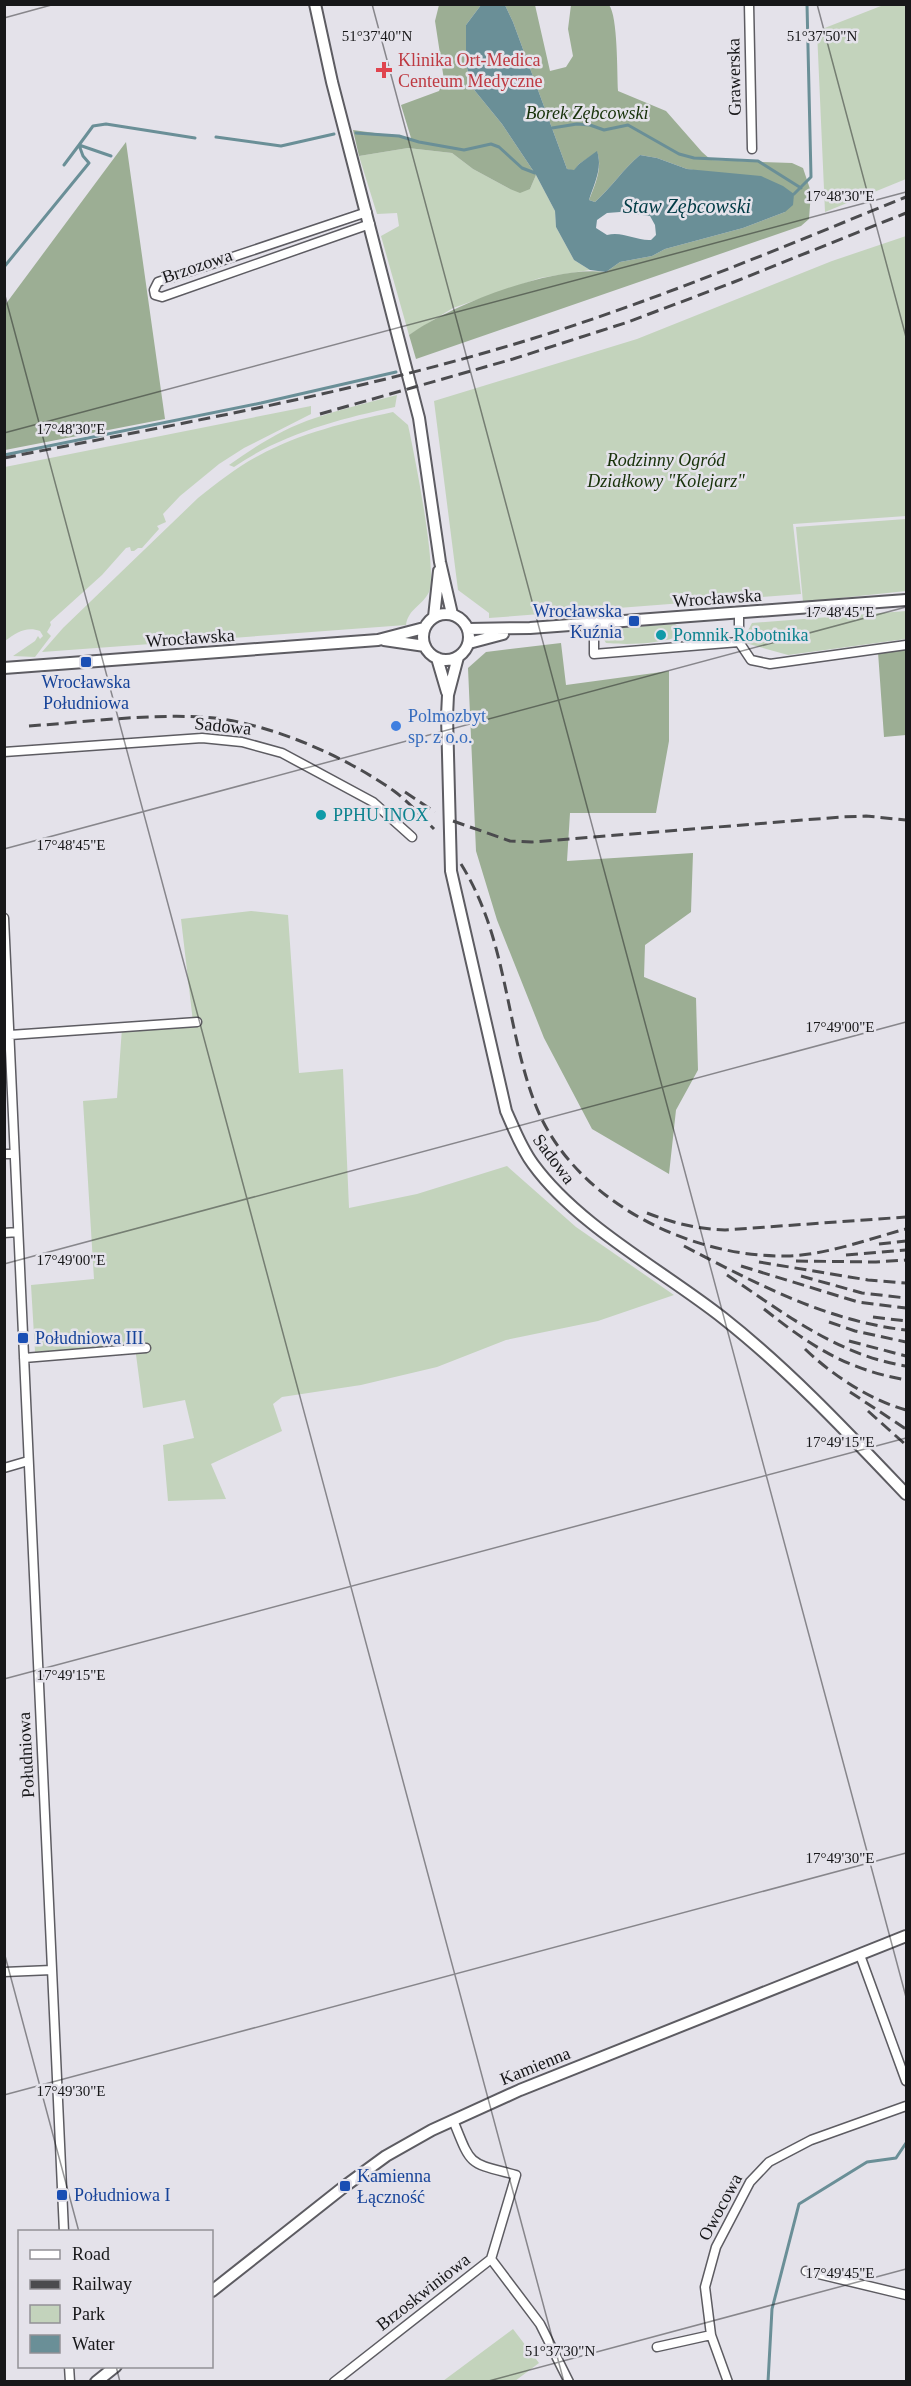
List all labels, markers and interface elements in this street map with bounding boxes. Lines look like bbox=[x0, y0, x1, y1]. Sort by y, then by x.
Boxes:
text: 51°37'40"N bbox=[342, 28, 412, 44]
text: 51°37'50"N bbox=[787, 28, 857, 44]
street label: Grawerska bbox=[723, 38, 745, 116]
place label: Klinika Ort-Medica Centeum Medyczne bbox=[398, 50, 542, 91]
marker: Klinika Ort-Medica Centeum Medyczne bbox=[375, 61, 393, 79]
park label: Borek Zębcowski bbox=[526, 103, 648, 123]
text: 17°48'30"E bbox=[806, 188, 875, 204]
water label: Staw Zębcowski bbox=[623, 195, 751, 218]
street label: Brzozowa bbox=[159, 245, 235, 287]
text: 17°48'30"E bbox=[37, 421, 106, 437]
park label: Rodzinny Ogród Działkowy "Kolejarz" bbox=[586, 450, 745, 491]
street label: Wrocławska bbox=[672, 585, 762, 611]
place label: Wrocławska Kuźnia bbox=[533, 601, 622, 642]
text: 17°48'45"E bbox=[806, 604, 875, 620]
marker: Wrocławska Kuźnia bbox=[627, 614, 641, 628]
street label: Wrocławska bbox=[145, 625, 235, 651]
place label: Pomnik Robotnika bbox=[673, 625, 809, 645]
marker: Pomnik Robotnika bbox=[654, 628, 668, 642]
marker: Wrocławska Południowa bbox=[79, 655, 93, 669]
place label: Wrocławska Południowa bbox=[41, 672, 131, 713]
place label: Polmozbyt sp. z o.o. bbox=[408, 706, 486, 747]
street label: Sadowa bbox=[194, 713, 252, 739]
marker: Polmozbyt sp. z o.o. bbox=[389, 719, 403, 733]
place label: PPHU INOX bbox=[333, 805, 429, 825]
marker: PPHU INOX bbox=[314, 808, 328, 822]
text: 17°48'45"E bbox=[37, 837, 106, 853]
text: 17°49'00"E bbox=[806, 1019, 875, 1035]
street label: Sadowa bbox=[529, 1130, 579, 1188]
text: 17°49'00"E bbox=[37, 1252, 106, 1268]
place label: Południowa III bbox=[35, 1328, 143, 1348]
marker: Południowa III bbox=[16, 1331, 30, 1345]
text: 17°49'15"E bbox=[806, 1434, 875, 1450]
text: 17°49'15"E bbox=[37, 1667, 106, 1683]
street label: Południowa bbox=[14, 1712, 38, 1798]
text: 17°49'30"E bbox=[806, 1850, 875, 1866]
street label: Kamienna bbox=[497, 2043, 573, 2089]
text: 17°49'30"E bbox=[37, 2083, 106, 2099]
place label: Kamienna Łączność bbox=[357, 2166, 431, 2207]
street label: Owocowa bbox=[694, 2170, 746, 2244]
marker: Kamienna Łączność bbox=[338, 2179, 352, 2193]
place label: Południowa I bbox=[74, 2185, 171, 2205]
marker: Południowa I bbox=[55, 2188, 69, 2202]
legend bbox=[18, 2230, 213, 2368]
text: Road bbox=[72, 2244, 110, 2264]
street label: Brzoskwiniowa bbox=[372, 2249, 474, 2335]
text: 17°49'45"E bbox=[806, 2265, 875, 2281]
text: Railway bbox=[72, 2274, 132, 2294]
text: Park bbox=[72, 2304, 105, 2324]
text: Water bbox=[72, 2334, 115, 2354]
text: 51°37'30"N bbox=[525, 2343, 595, 2359]

